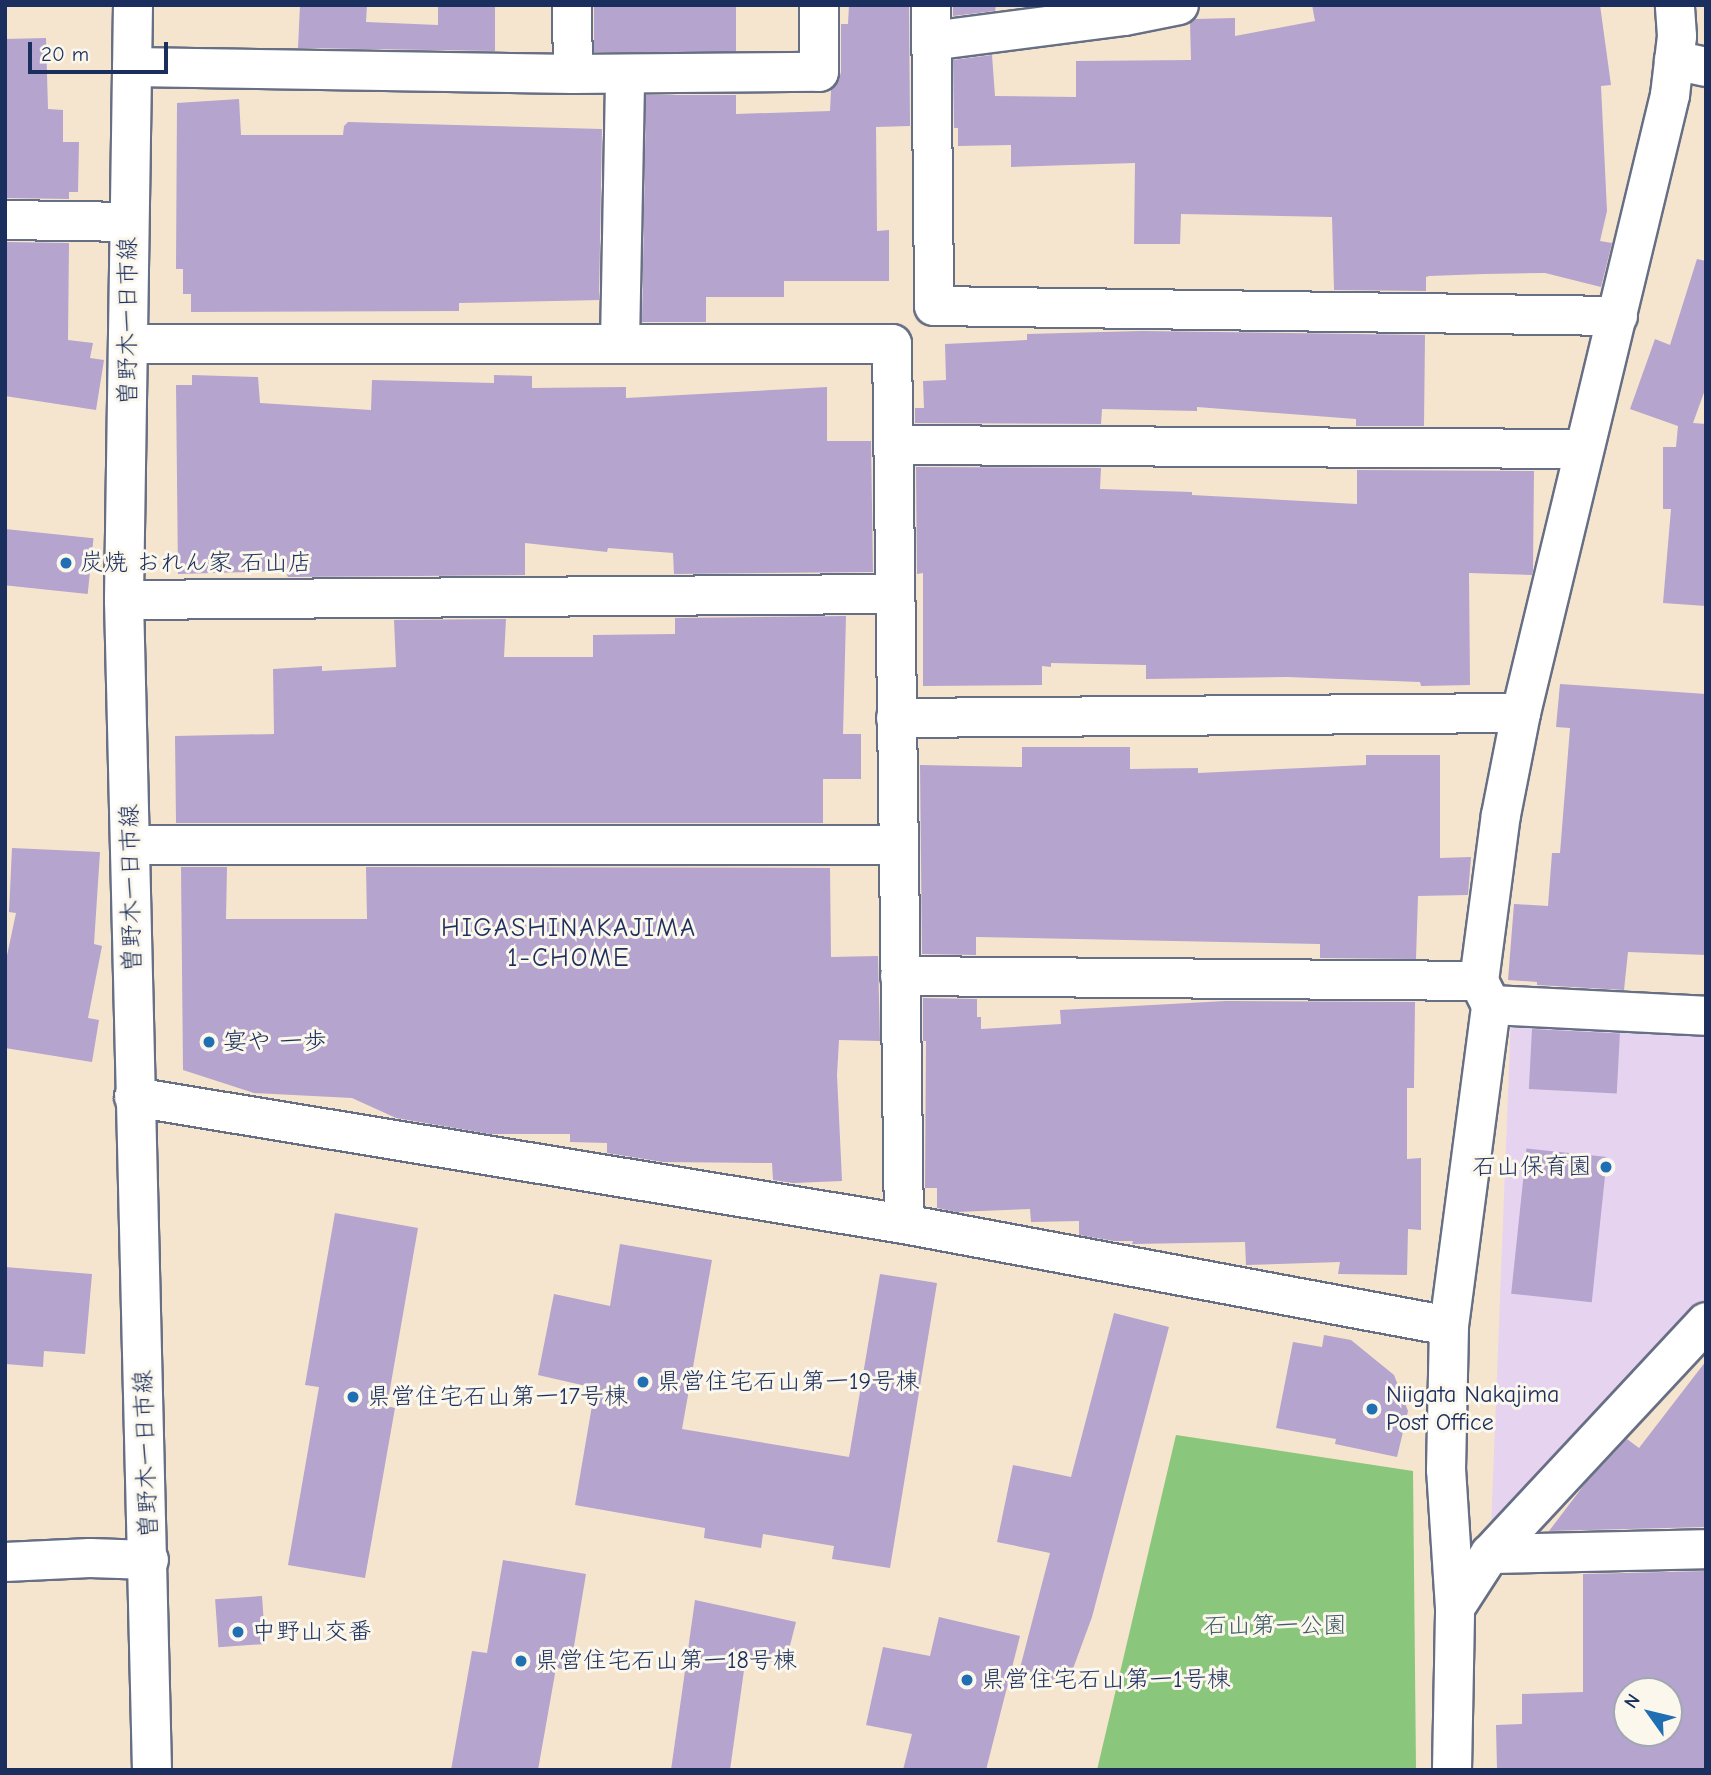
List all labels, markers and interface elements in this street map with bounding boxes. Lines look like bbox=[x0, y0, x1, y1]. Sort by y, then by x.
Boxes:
scale bar bbox=[32, 28, 172, 72]
text: 20 m bbox=[41, 42, 89, 66]
street label: 曽野木一日市線 bbox=[114, 237, 142, 405]
place label: 炭焼 おれん家 石山店 bbox=[80, 549, 312, 577]
marker: 炭焼 おれん家 石山店 bbox=[58, 555, 74, 571]
street label: 曽野木一日市線 bbox=[115, 804, 147, 972]
district label: HIGASHINAKAJIMA 1-CHOME bbox=[443, 913, 695, 974]
place label: 宴や 一歩 bbox=[223, 1028, 327, 1056]
marker: 宴や 一歩 bbox=[201, 1034, 217, 1050]
place label: 石山保育園 bbox=[1472, 1153, 1592, 1181]
marker: 石山保育園 bbox=[1598, 1159, 1614, 1175]
place label: 県営住宅石山第一19号棟 bbox=[657, 1368, 919, 1396]
street label: 曽野木一日市線 bbox=[129, 1370, 163, 1538]
marker: 県営住宅石山第一19号棟 bbox=[635, 1374, 651, 1390]
place label: Niigata Nakajima Post Office bbox=[1386, 1381, 1559, 1437]
place label: 県営住宅石山第一17号棟 bbox=[367, 1383, 628, 1411]
marker: 県営住宅石山第一17号棟 bbox=[345, 1389, 361, 1405]
marker: Niigata Nakajima Post Office bbox=[1364, 1401, 1380, 1417]
park label: 石山第一公園 bbox=[1203, 1612, 1347, 1640]
place label: 中野山交番 bbox=[252, 1618, 372, 1646]
marker: 中野山交番 bbox=[230, 1624, 246, 1640]
place label: 県営住宅石山第一18号棟 bbox=[535, 1647, 797, 1675]
marker: 県営住宅石山第一18号棟 bbox=[513, 1653, 529, 1669]
place label: 県営住宅石山第一1号棟 bbox=[981, 1666, 1231, 1694]
marker: 県営住宅石山第一1号棟 bbox=[959, 1672, 975, 1688]
north arrow bbox=[1613, 1677, 1683, 1747]
text: N bbox=[1620, 1690, 1645, 1713]

